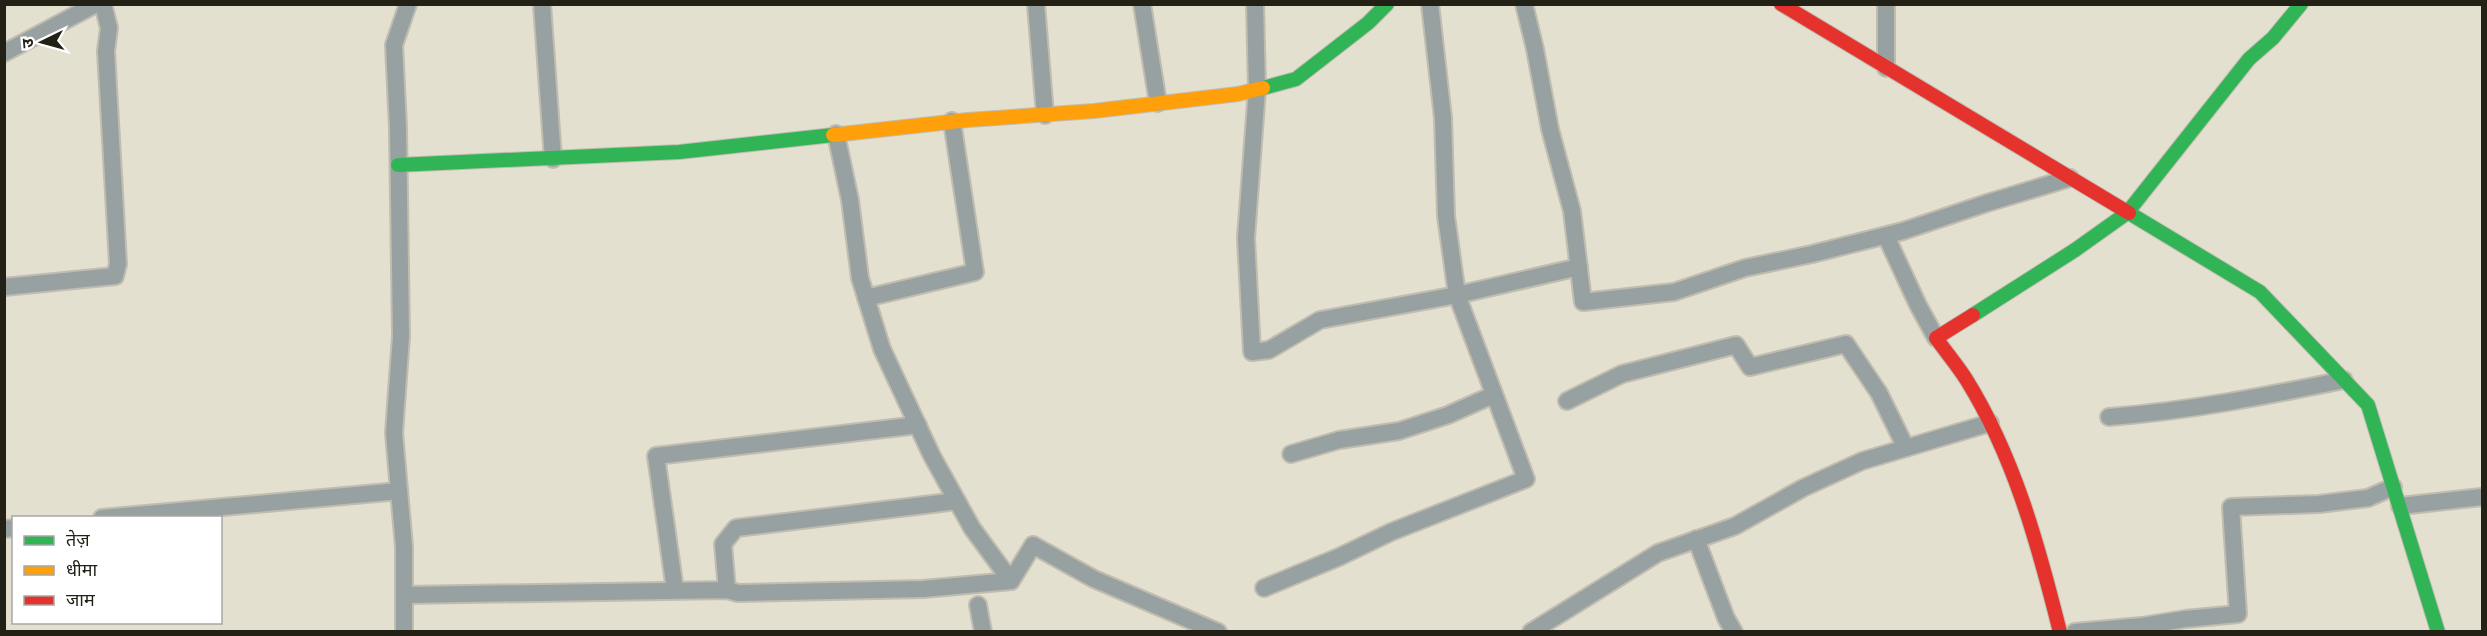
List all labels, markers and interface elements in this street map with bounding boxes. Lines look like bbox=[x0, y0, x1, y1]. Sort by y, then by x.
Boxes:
north arrow bbox=[12, 12, 72, 72]
text: उ bbox=[19, 37, 40, 49]
legend bbox=[12, 516, 222, 624]
text: तेज़ bbox=[66, 529, 90, 553]
text: धीमा bbox=[66, 560, 97, 583]
text: जाम bbox=[66, 590, 96, 613]

